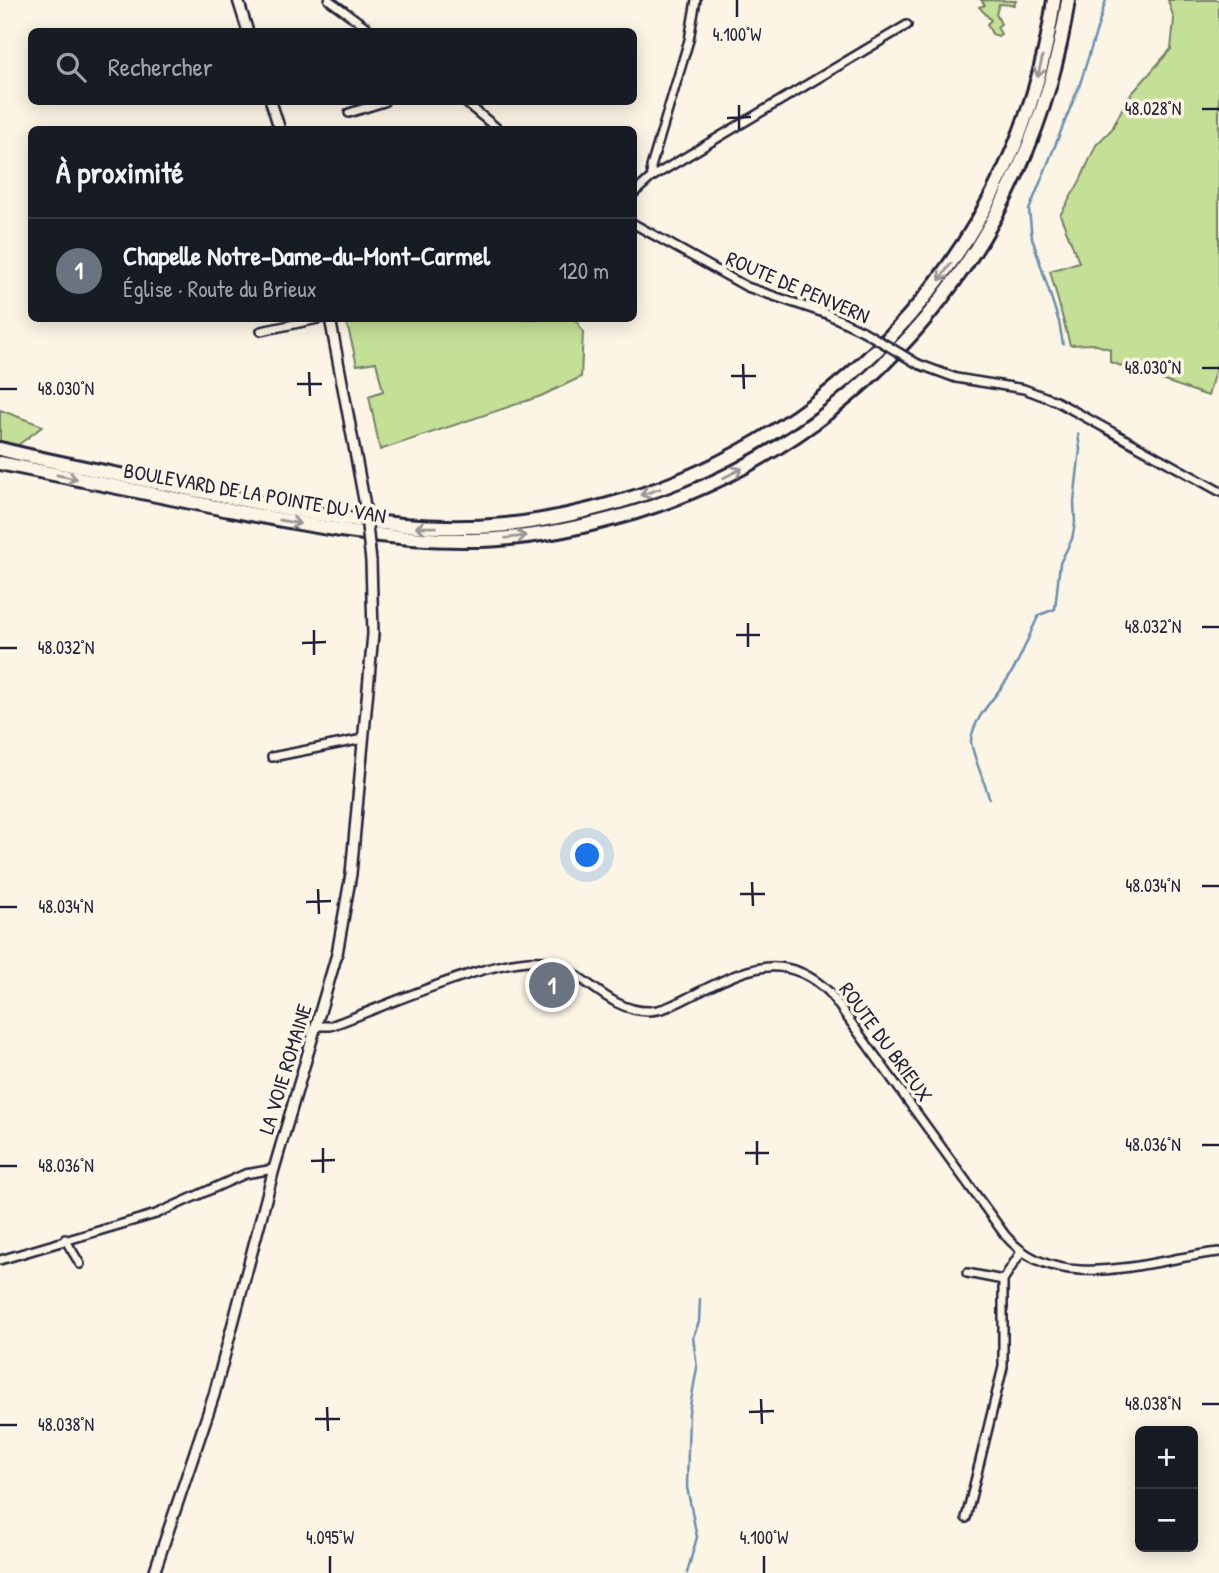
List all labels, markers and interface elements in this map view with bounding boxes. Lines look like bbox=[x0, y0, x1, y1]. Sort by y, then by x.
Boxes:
text: 4.100°W bbox=[713, 22, 761, 47]
search box bbox=[28, 28, 637, 105]
icon: search bbox=[52, 48, 90, 86]
text: Rechercher bbox=[108, 49, 213, 84]
one-way arrow bbox=[1033, 55, 1046, 78]
text: 48.028°N bbox=[1125, 96, 1181, 121]
text: À proximité bbox=[56, 152, 184, 192]
text: Chapelle Notre-Dame-du-Mont-Carmel bbox=[123, 238, 490, 273]
street label: ROUTE DE PENVERN bbox=[722, 244, 874, 330]
text: 1 bbox=[75, 255, 83, 286]
text: 120 m bbox=[559, 255, 609, 286]
one-way arrow bbox=[938, 262, 952, 281]
text: Église · Route du Brieux bbox=[123, 273, 317, 304]
text: 48.030°N bbox=[1125, 355, 1181, 380]
text: 48.030°N bbox=[38, 376, 94, 401]
street label: BOULEVARD DE LA POINTE DU VAN bbox=[122, 456, 388, 530]
one-way arrow bbox=[722, 465, 743, 479]
one-way arrow bbox=[55, 471, 78, 485]
one-way arrow bbox=[639, 486, 661, 499]
one-way arrow bbox=[278, 516, 301, 529]
one-way arrow bbox=[415, 520, 438, 534]
one-way arrow bbox=[504, 530, 527, 543]
text: 48.032°N bbox=[1125, 614, 1181, 639]
text: 48.032°N bbox=[38, 635, 94, 660]
your location bbox=[570, 838, 604, 872]
text: 48.034°N bbox=[1125, 873, 1181, 898]
text: 48.034°N bbox=[38, 894, 94, 919]
pin: 1 bbox=[529, 959, 575, 1011]
street label: ROUTE DU BRIEUX bbox=[833, 976, 940, 1108]
street label: LA VOIE ROMAINE bbox=[251, 1000, 319, 1138]
text: 48.036°N bbox=[1125, 1132, 1181, 1157]
text: 48.036°N bbox=[38, 1153, 94, 1178]
text: 48.038°N bbox=[1125, 1391, 1181, 1416]
text: 48.038°N bbox=[38, 1412, 94, 1437]
map controls bbox=[1135, 1426, 1198, 1552]
button: + bbox=[1135, 1426, 1198, 1489]
button: − bbox=[1135, 1489, 1198, 1552]
text: 4.095°W bbox=[306, 1525, 354, 1550]
text: 4.100°W bbox=[740, 1525, 788, 1550]

